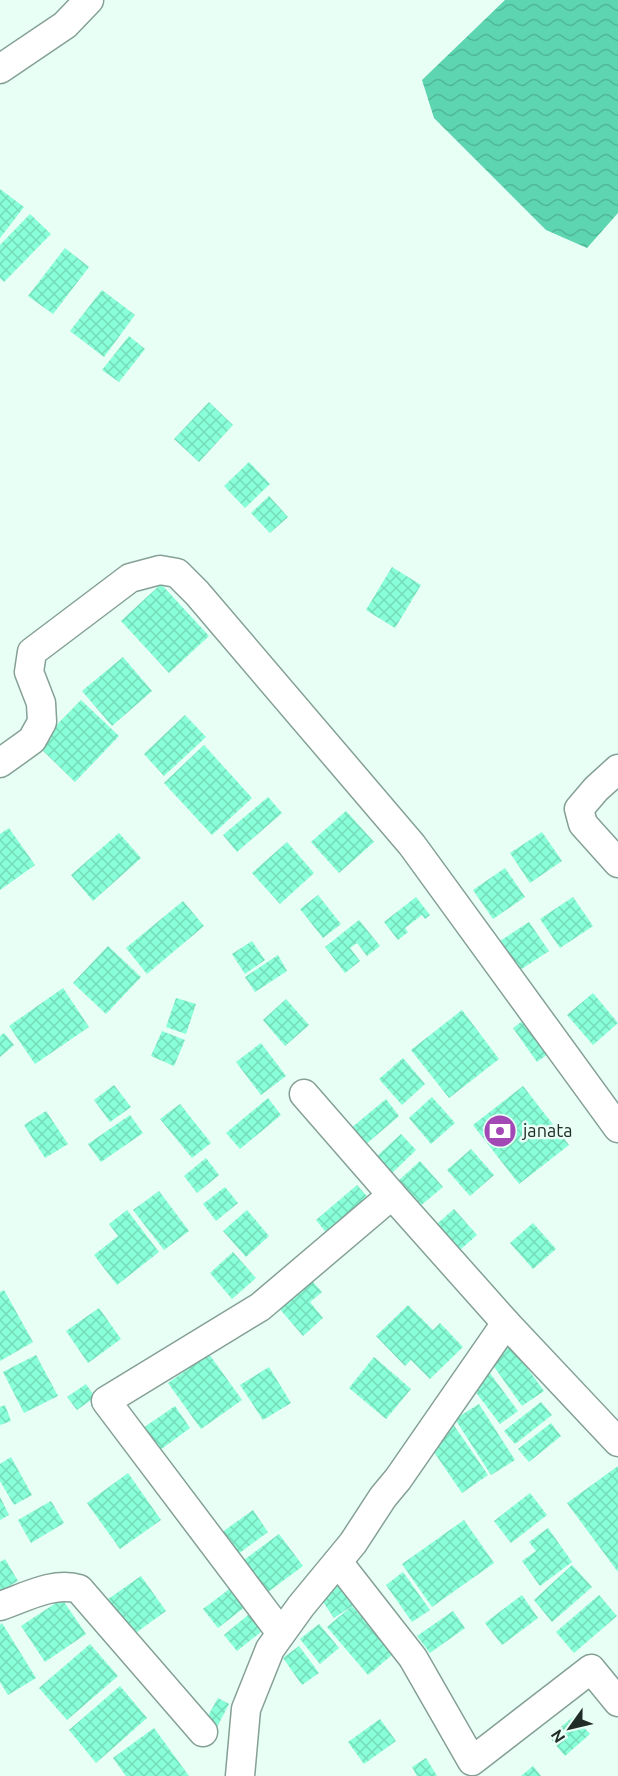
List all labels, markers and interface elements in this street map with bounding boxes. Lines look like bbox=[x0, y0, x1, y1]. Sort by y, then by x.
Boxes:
bank icon: janata bbox=[482, 1113, 518, 1149]
place label: janata bbox=[521, 1120, 572, 1140]
north arrow bbox=[540, 1698, 600, 1758]
text: N bbox=[547, 1726, 568, 1746]

